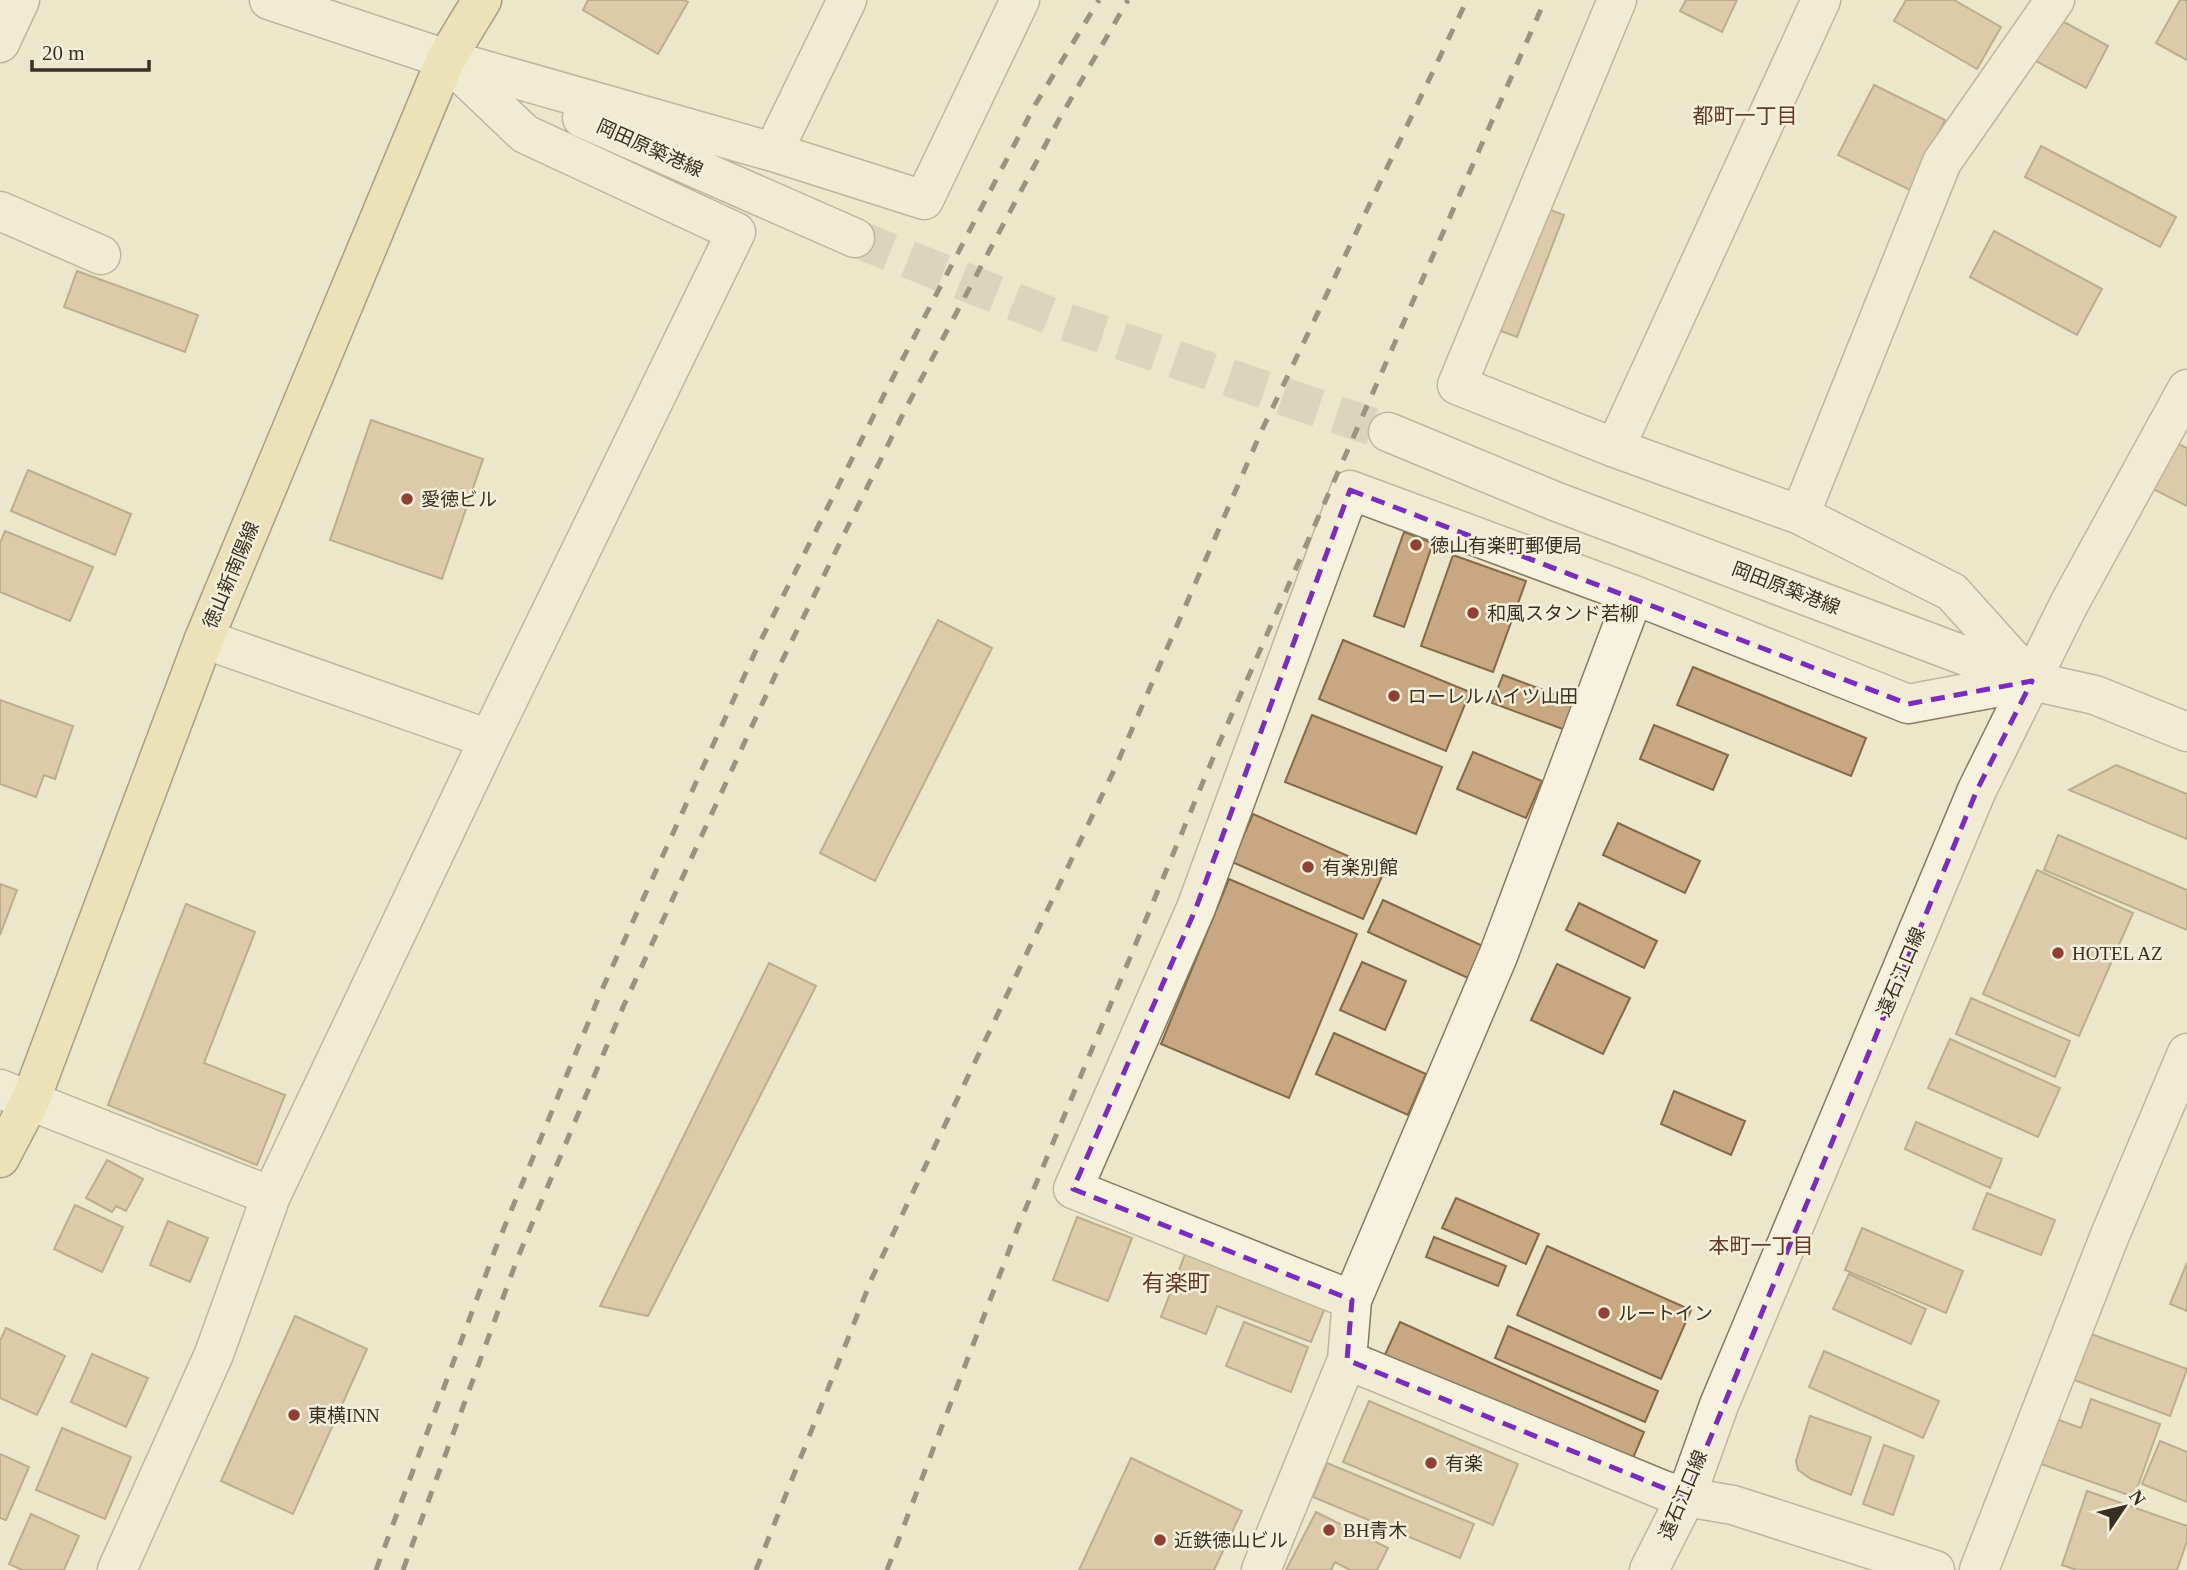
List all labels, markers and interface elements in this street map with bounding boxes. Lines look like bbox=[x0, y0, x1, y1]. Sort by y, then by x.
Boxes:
scale bar bbox=[32, 28, 149, 72]
text: 20 m bbox=[42, 41, 85, 65]
district label: 都町一丁目 bbox=[1693, 104, 1798, 128]
street label: 岡田原築港線 bbox=[594, 115, 706, 181]
place label: 愛徳ビル bbox=[421, 489, 497, 510]
marker: 愛徳ビル bbox=[399, 491, 415, 507]
street label: 徳山新南陽線 bbox=[199, 518, 263, 632]
place label: 徳山有楽町郵便局 bbox=[1430, 535, 1582, 556]
marker: 徳山有楽町郵便局 bbox=[1408, 537, 1424, 553]
street label: 岡田原築港線 bbox=[1729, 558, 1843, 618]
place label: 和風スタンド若柳 bbox=[1487, 603, 1639, 624]
marker: 和風スタンド若柳 bbox=[1465, 605, 1481, 621]
place label: ローレルハイツ山田 bbox=[1408, 686, 1579, 707]
marker: ローレルハイツ山田 bbox=[1386, 688, 1402, 704]
place label: 有楽別館 bbox=[1322, 857, 1398, 878]
marker: 有楽別館 bbox=[1300, 859, 1316, 875]
street label: 遠石江口線 bbox=[1873, 924, 1929, 1020]
place label: HOTEL AZ bbox=[2072, 943, 2163, 964]
marker: HOTEL AZ bbox=[2050, 945, 2066, 961]
district label: 本町一丁目 bbox=[1709, 1234, 1814, 1258]
district label: 有楽町 bbox=[1142, 1271, 1211, 1296]
place label: ルートイン bbox=[1618, 1303, 1713, 1324]
marker: ルートイン bbox=[1596, 1305, 1612, 1321]
place label: 東横INN bbox=[308, 1405, 380, 1426]
marker: 東横INN bbox=[286, 1407, 302, 1423]
street label: 遠石江口線 bbox=[1655, 1447, 1711, 1543]
place label: 有楽 bbox=[1445, 1453, 1483, 1474]
marker: 有楽 bbox=[1423, 1455, 1439, 1471]
north arrow bbox=[2089, 1472, 2159, 1542]
text: N bbox=[2125, 1486, 2150, 1509]
place label: BH青木 bbox=[1343, 1520, 1407, 1541]
marker: BH青木 bbox=[1321, 1522, 1337, 1538]
place label: 近鉄徳山ビル bbox=[1174, 1530, 1288, 1551]
marker: 近鉄徳山ビル bbox=[1152, 1532, 1168, 1548]

